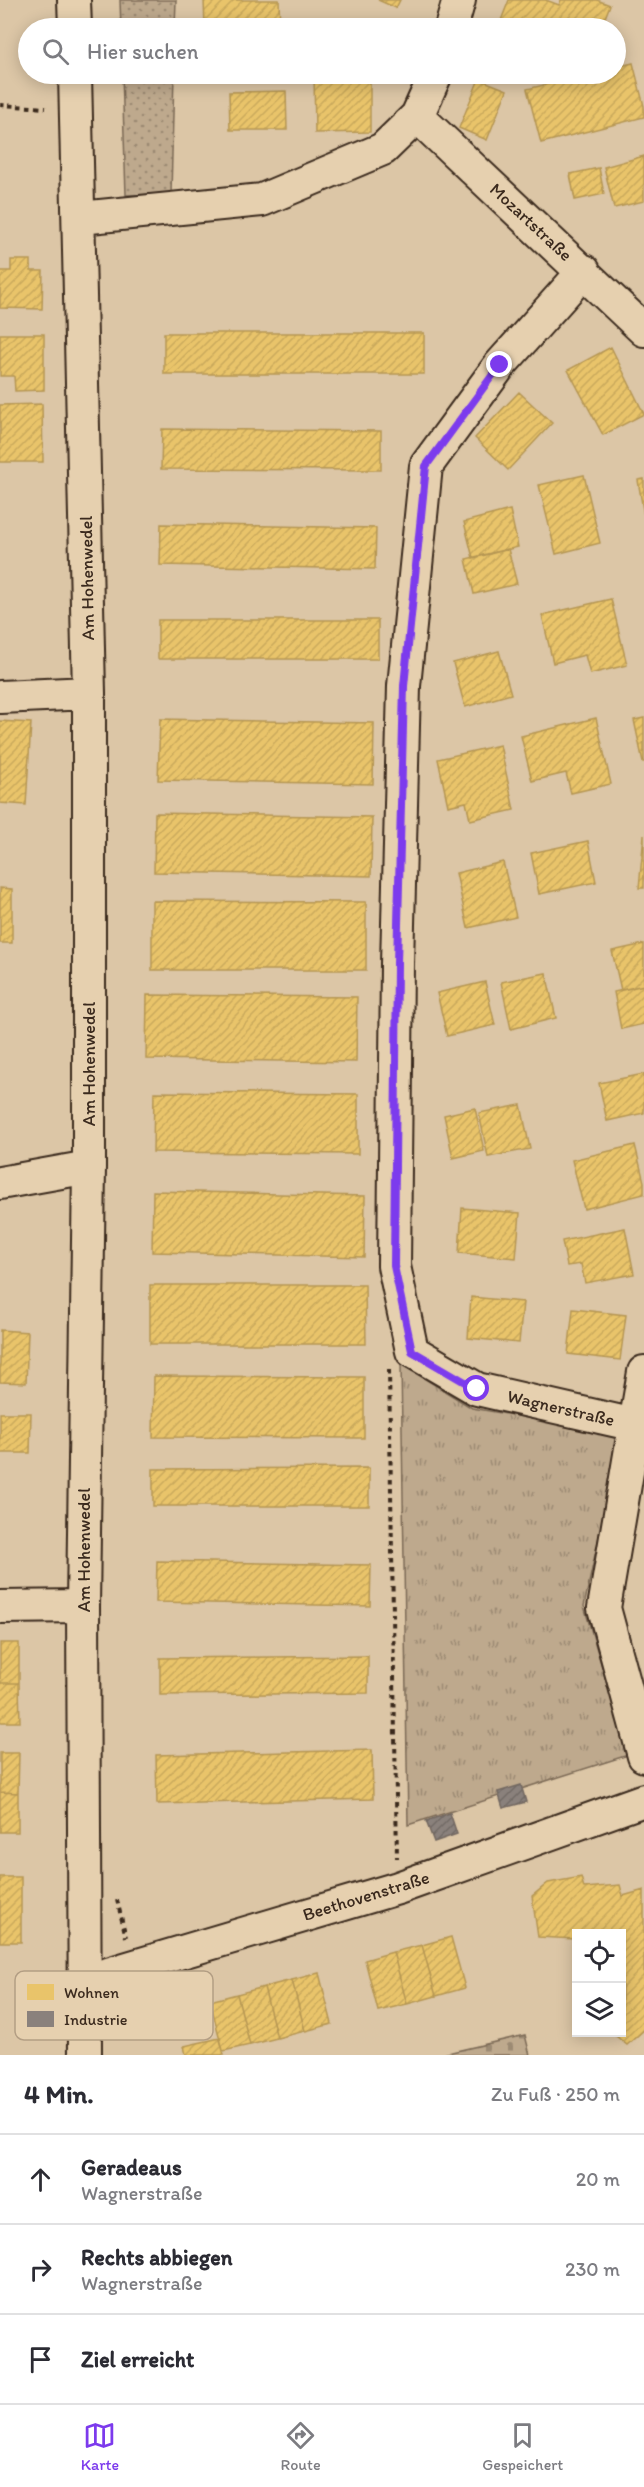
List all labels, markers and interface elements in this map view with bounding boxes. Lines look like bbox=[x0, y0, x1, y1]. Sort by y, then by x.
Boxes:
search box bbox=[18, 18, 626, 84]
icon: search bbox=[39, 35, 72, 68]
text: Hier suchen bbox=[87, 38, 198, 65]
street label: Mozartstraße bbox=[485, 178, 577, 266]
route end bbox=[486, 351, 512, 377]
street label: Am Hohenwedel bbox=[75, 516, 99, 640]
street label: Am Hohenwedel bbox=[78, 1002, 100, 1126]
route start bbox=[463, 1375, 489, 1401]
street label: Wagnerstraße bbox=[505, 1385, 617, 1431]
street label: Am Hohenwedel bbox=[73, 1488, 95, 1612]
street label: Beethovenstraße bbox=[300, 1866, 432, 1926]
map controls bbox=[572, 1929, 626, 2037]
button: locate bbox=[572, 1929, 626, 1983]
legend bbox=[15, 1971, 213, 2040]
text: Wohnen bbox=[64, 1983, 119, 2002]
button: layers bbox=[572, 1983, 626, 2037]
text: Industrie bbox=[64, 2010, 128, 2029]
text: 4 Min. bbox=[24, 2078, 94, 2110]
text: Zu Fuß · 250 m bbox=[491, 2082, 620, 2106]
text: Geradeaus bbox=[81, 2154, 182, 2181]
icon: ahead bbox=[24, 2163, 57, 2196]
text: 20 m bbox=[576, 2167, 620, 2191]
text: Wagnerstraße bbox=[81, 2181, 203, 2205]
text: Rechts abbiegen bbox=[81, 2244, 233, 2271]
icon: right bbox=[24, 2253, 57, 2286]
text: 230 m bbox=[565, 2257, 620, 2281]
text: Wagnerstraße bbox=[81, 2271, 203, 2295]
icon: arrive bbox=[24, 2343, 57, 2376]
text: Ziel erreicht bbox=[81, 2346, 194, 2373]
tab: Karte bbox=[81, 2419, 119, 2474]
tab: Route bbox=[281, 2419, 321, 2474]
tab: Gespeichert bbox=[482, 2419, 563, 2474]

